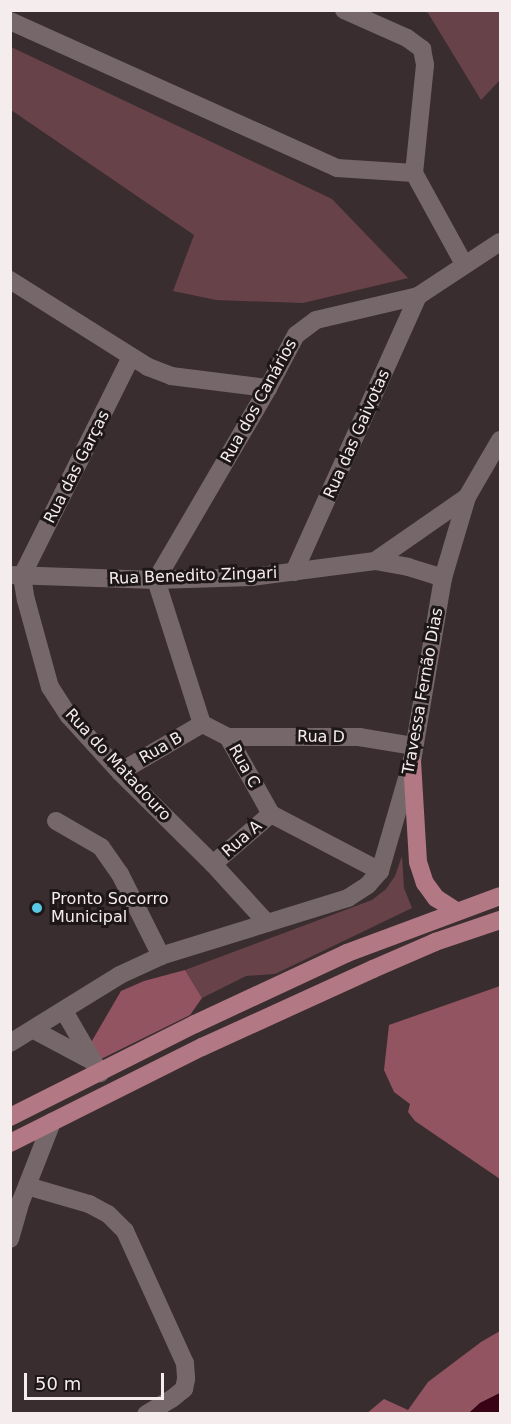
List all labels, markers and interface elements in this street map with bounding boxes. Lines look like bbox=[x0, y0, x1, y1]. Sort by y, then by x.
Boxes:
street label: Rua dos Canários bbox=[217, 336, 301, 466]
street label: Rua das Gaivotas bbox=[320, 367, 394, 501]
street label: Rua das Garças bbox=[40, 407, 114, 527]
street label: Rua Benedito Zingari bbox=[108, 563, 278, 589]
street label: Travessa Fernão Dias bbox=[399, 606, 447, 776]
street label: Rua do Matadouro bbox=[61, 705, 175, 825]
street label: Rua D bbox=[297, 727, 345, 747]
street label: Rua B bbox=[136, 728, 186, 768]
street label: Rua C bbox=[224, 741, 264, 791]
street label: Rua A bbox=[218, 817, 266, 861]
place label: Pronto Socorro Municipal bbox=[51, 889, 169, 927]
marker: Pronto Socorro Municipal bbox=[28, 899, 46, 917]
scale bar bbox=[27, 1361, 166, 1399]
text: 50 m bbox=[35, 1373, 81, 1394]

